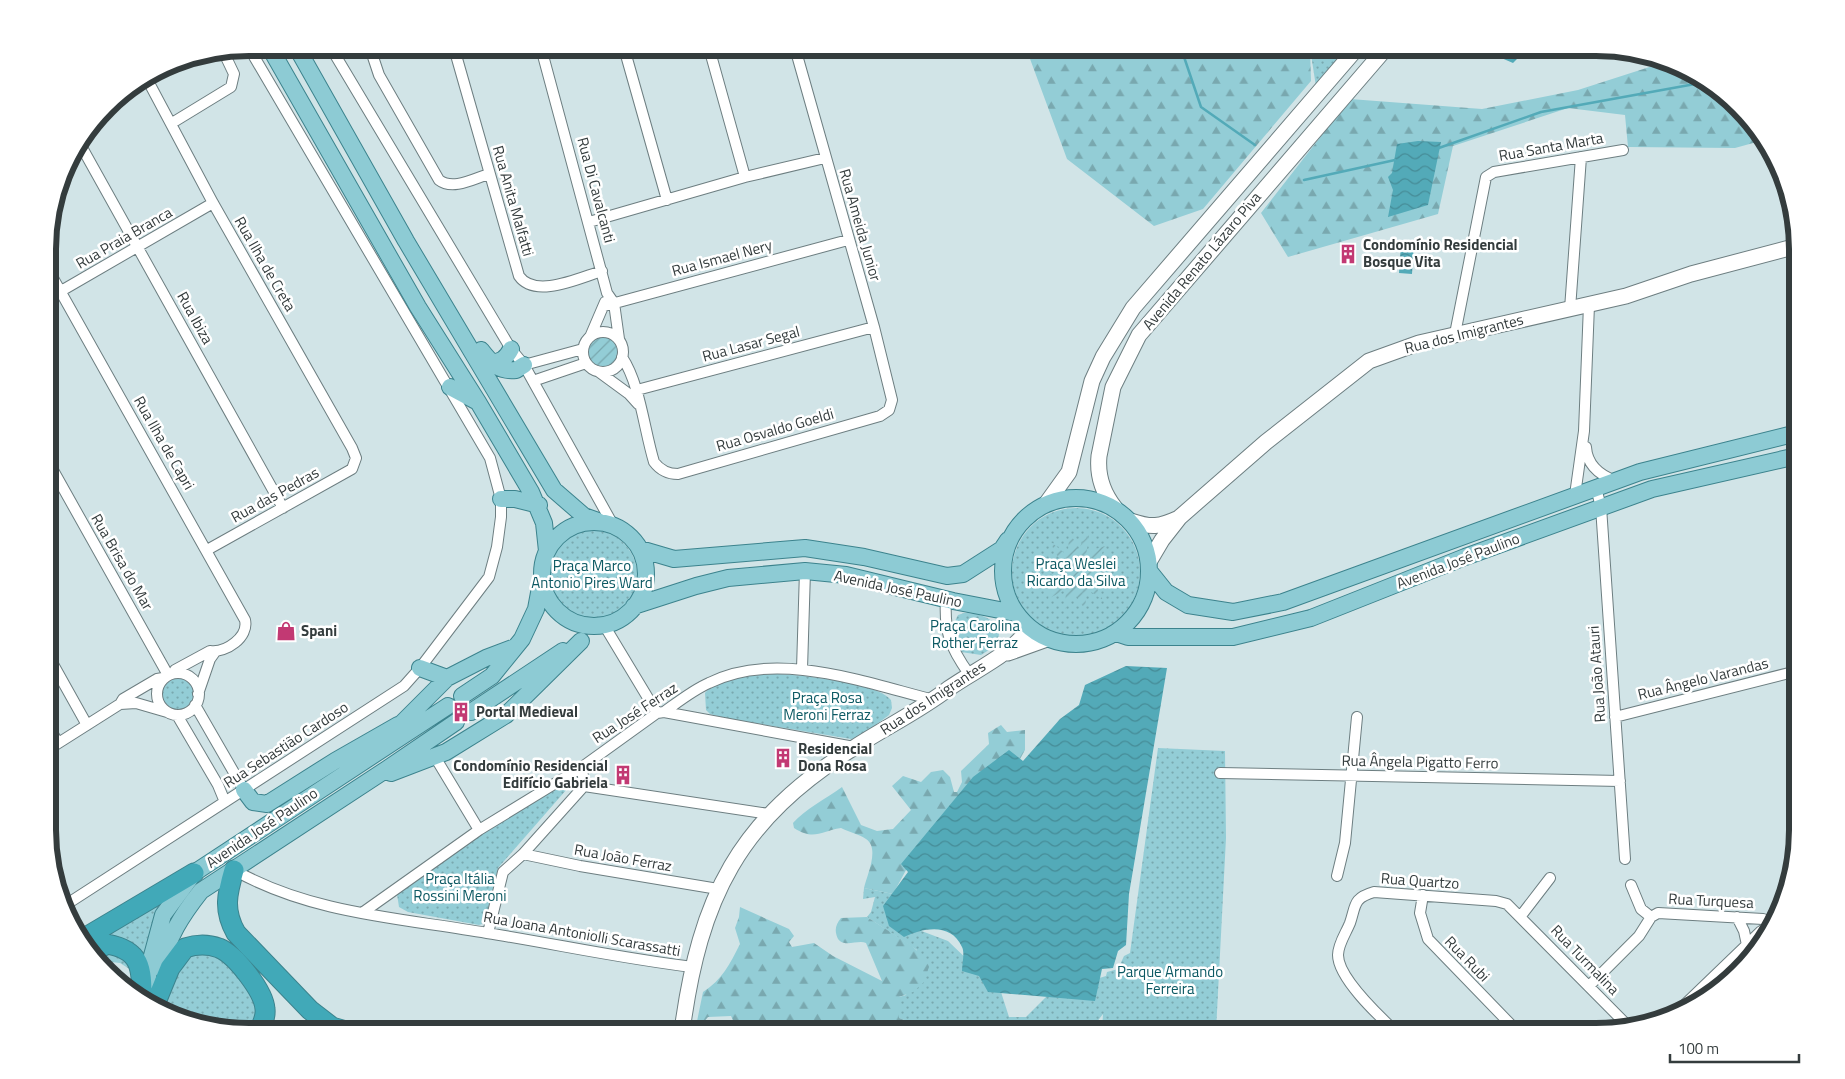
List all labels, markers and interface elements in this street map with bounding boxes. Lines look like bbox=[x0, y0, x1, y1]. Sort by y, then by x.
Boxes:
street label: Rua Santa Marta bbox=[1497, 126, 1605, 167]
street label: Rua Di Cavalcanti bbox=[571, 134, 622, 245]
street label: Rua Anita Malfatti bbox=[487, 143, 540, 259]
street label: Rua Ameida Junior bbox=[833, 166, 887, 284]
street label: Avenida Renato Lázaro Piva bbox=[1137, 186, 1267, 335]
street label: Rua Praia Branca bbox=[71, 200, 177, 274]
street label: Rua Ilha de Creta bbox=[229, 212, 302, 316]
street label: Rua Ismael Nery bbox=[669, 233, 775, 282]
place label: Condomínio Residencial Bosque Vita bbox=[1363, 233, 1518, 273]
building icon: Condomínio Residencial Bosque Vita bbox=[1337, 243, 1359, 265]
street label: Rua Ibiza bbox=[172, 287, 220, 349]
street label: Rua dos Imigrantes bbox=[1402, 308, 1526, 359]
street label: Rua Lasar Segal bbox=[700, 319, 802, 368]
street label: Rua Ilha de Capri bbox=[128, 392, 201, 494]
street label: Rua Osvaldo Goeldi bbox=[713, 402, 836, 457]
street label: Rua das Pedras bbox=[226, 461, 323, 528]
street label: Rua Brisa do Mar bbox=[85, 509, 159, 614]
street label: Avenida José Paulino bbox=[1393, 526, 1523, 595]
park label: Praça Weslei Ricardo da Silva bbox=[1027, 552, 1126, 592]
park label: Praça Marco Antonio Pires Ward bbox=[531, 554, 653, 594]
street label: Avenida José Paulino bbox=[832, 564, 964, 613]
park label: Praça Carolina Rother Ferraz bbox=[930, 614, 1020, 654]
place label: Spani bbox=[301, 619, 337, 642]
shop icon: Spani bbox=[275, 620, 297, 642]
street label: Rua João Atauri bbox=[1582, 625, 1611, 723]
street label: Rua Ângelo Varandas bbox=[1635, 651, 1771, 706]
street label: Rua dos Imigrantes bbox=[875, 655, 990, 740]
street label: Rua José Ferraz bbox=[587, 676, 682, 749]
park label: Praça Rosa Meroni Ferraz bbox=[783, 686, 871, 726]
street label: Rua Sebastião Cardoso bbox=[219, 695, 353, 794]
place label: Portal Medieval bbox=[476, 700, 578, 723]
building icon: Portal Medieval bbox=[450, 701, 472, 723]
place label: Residencial Dona Rosa bbox=[798, 737, 872, 777]
building icon: Residencial Dona Rosa bbox=[772, 747, 794, 769]
street label: Rua Ângela Pigatto Ferro bbox=[1341, 749, 1499, 774]
place label: Condomínio Residencial Edifício Gabriela bbox=[453, 754, 608, 794]
building icon: Condomínio Residencial Edifício Gabriela bbox=[612, 764, 634, 786]
street label: Avenida José Paulino bbox=[201, 782, 322, 874]
street label: Rua João Ferraz bbox=[572, 838, 674, 877]
street label: Rua Quartzo bbox=[1380, 866, 1460, 895]
park label: Praça Itália Rossini Meroni bbox=[413, 867, 507, 907]
street label: Rua Turquesa bbox=[1668, 887, 1755, 914]
street label: Rua Joana Antoniolli Scarassatti bbox=[482, 905, 682, 962]
street label: Rua Turmalina bbox=[1546, 919, 1625, 1000]
street label: Rua Rubi bbox=[1440, 930, 1495, 987]
park label: Parque Armando Ferreira bbox=[1117, 960, 1223, 1000]
scale bar bbox=[1670, 1032, 1799, 1064]
text: 100 m bbox=[1678, 1037, 1719, 1060]

